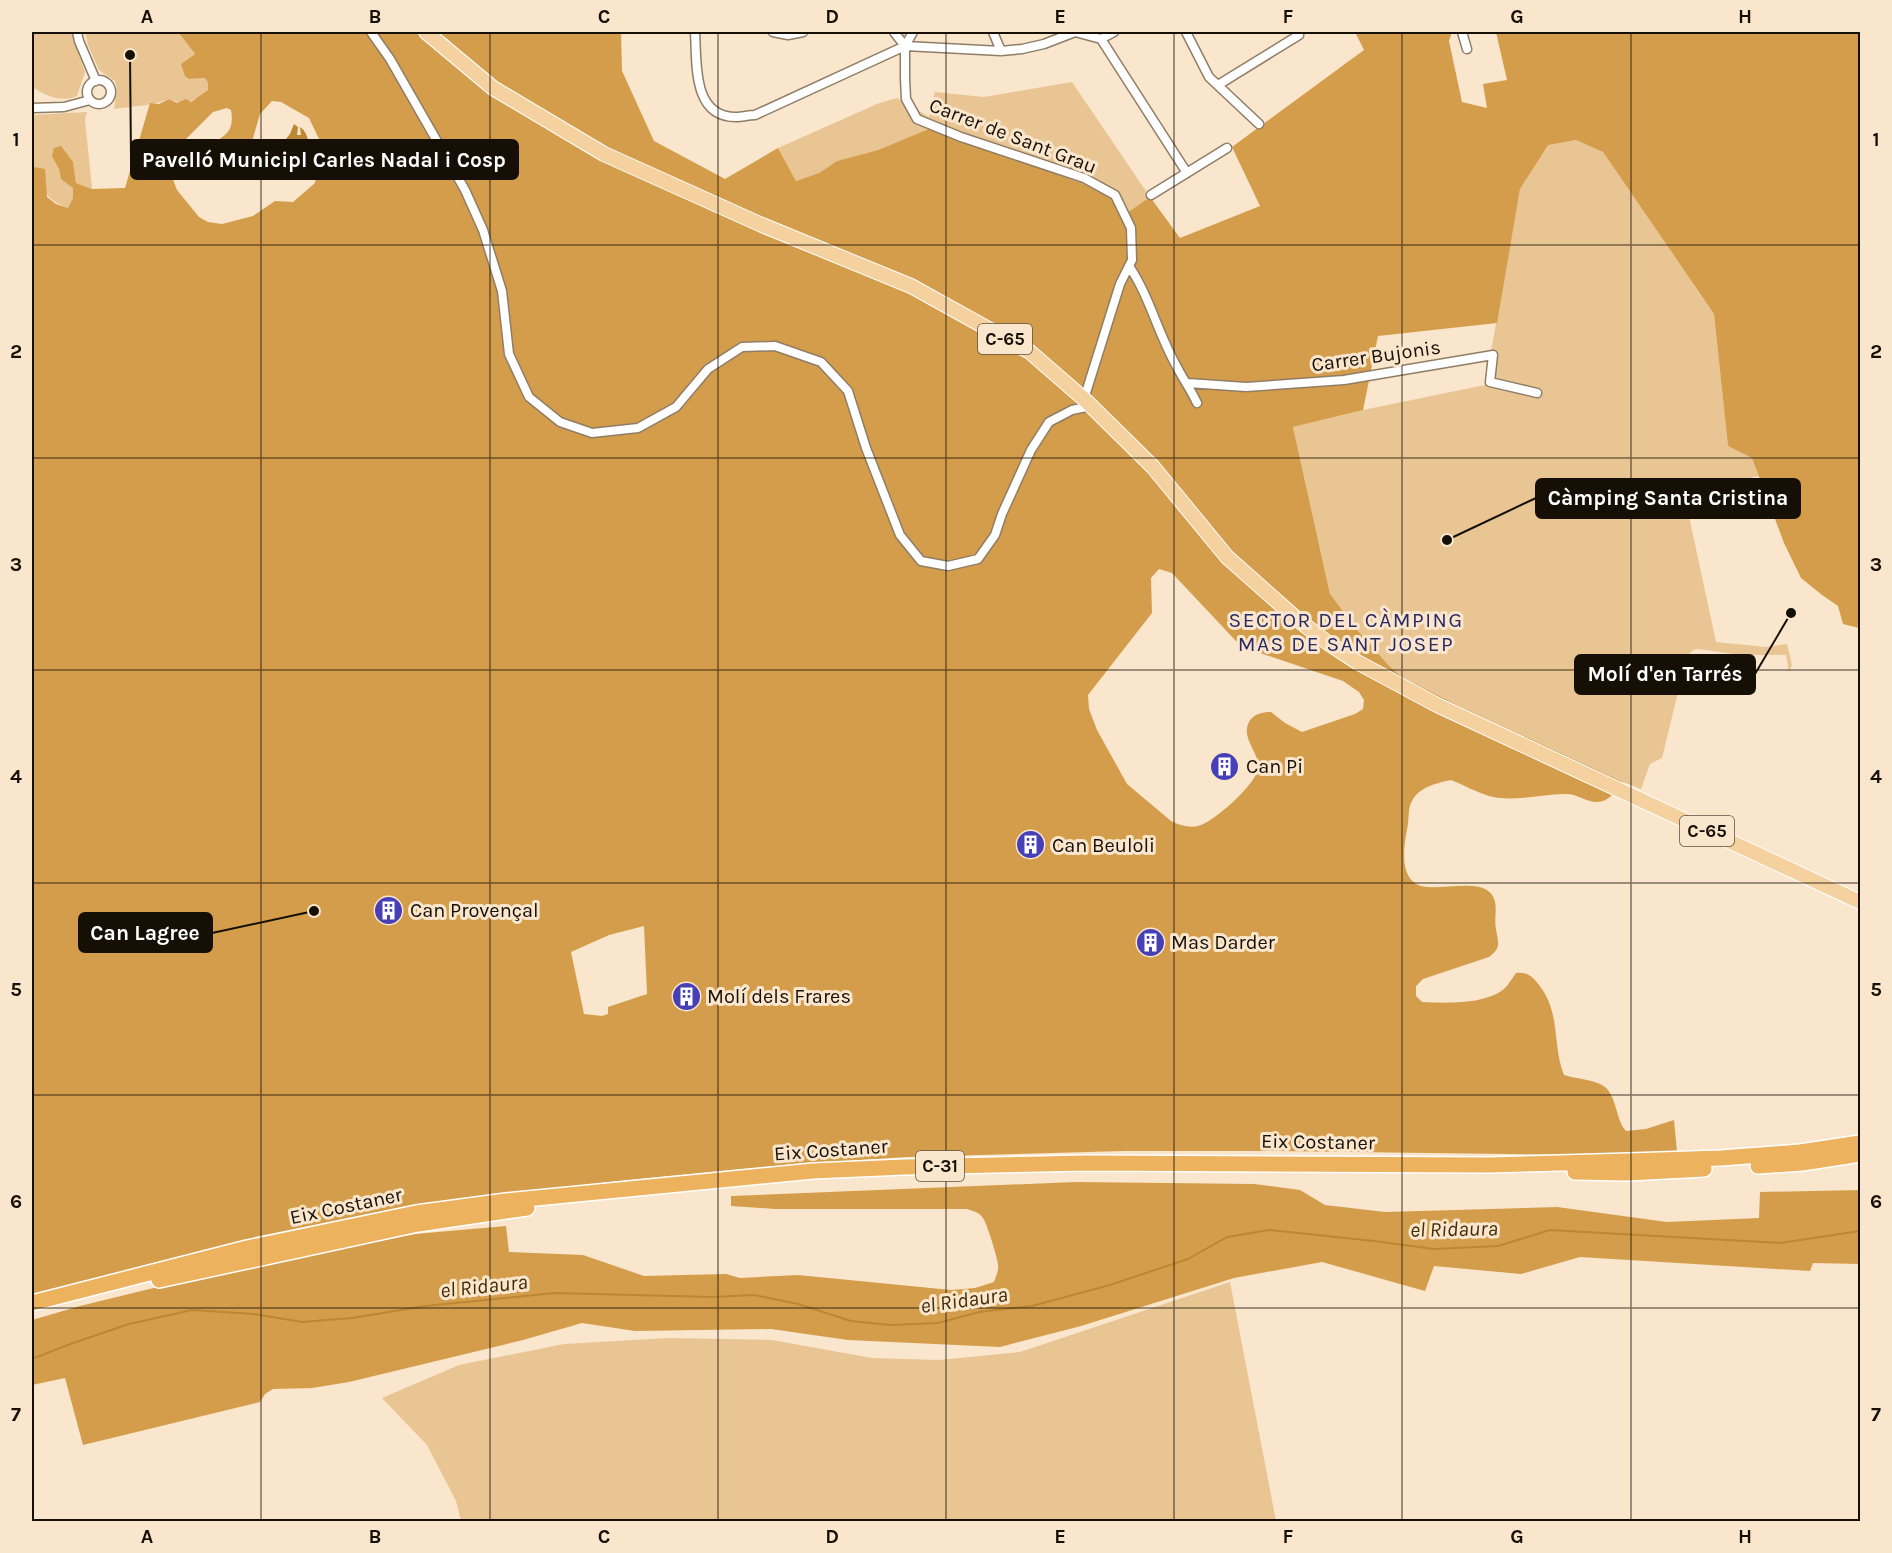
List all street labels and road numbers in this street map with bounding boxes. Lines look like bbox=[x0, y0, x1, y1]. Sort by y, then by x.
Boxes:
street label: Carrer de Sant Grau bbox=[926, 93, 1100, 179]
road number: C-65 bbox=[978, 324, 1032, 354]
street label: Carrer Bujonis bbox=[1310, 336, 1442, 376]
road number: C-65 bbox=[1680, 816, 1734, 846]
street label: Eix Costaner bbox=[1261, 1130, 1376, 1155]
street label: Eix Costaner bbox=[773, 1134, 889, 1165]
road number: C-31 bbox=[916, 1151, 964, 1181]
street label: Eix Costaner bbox=[288, 1183, 405, 1229]

